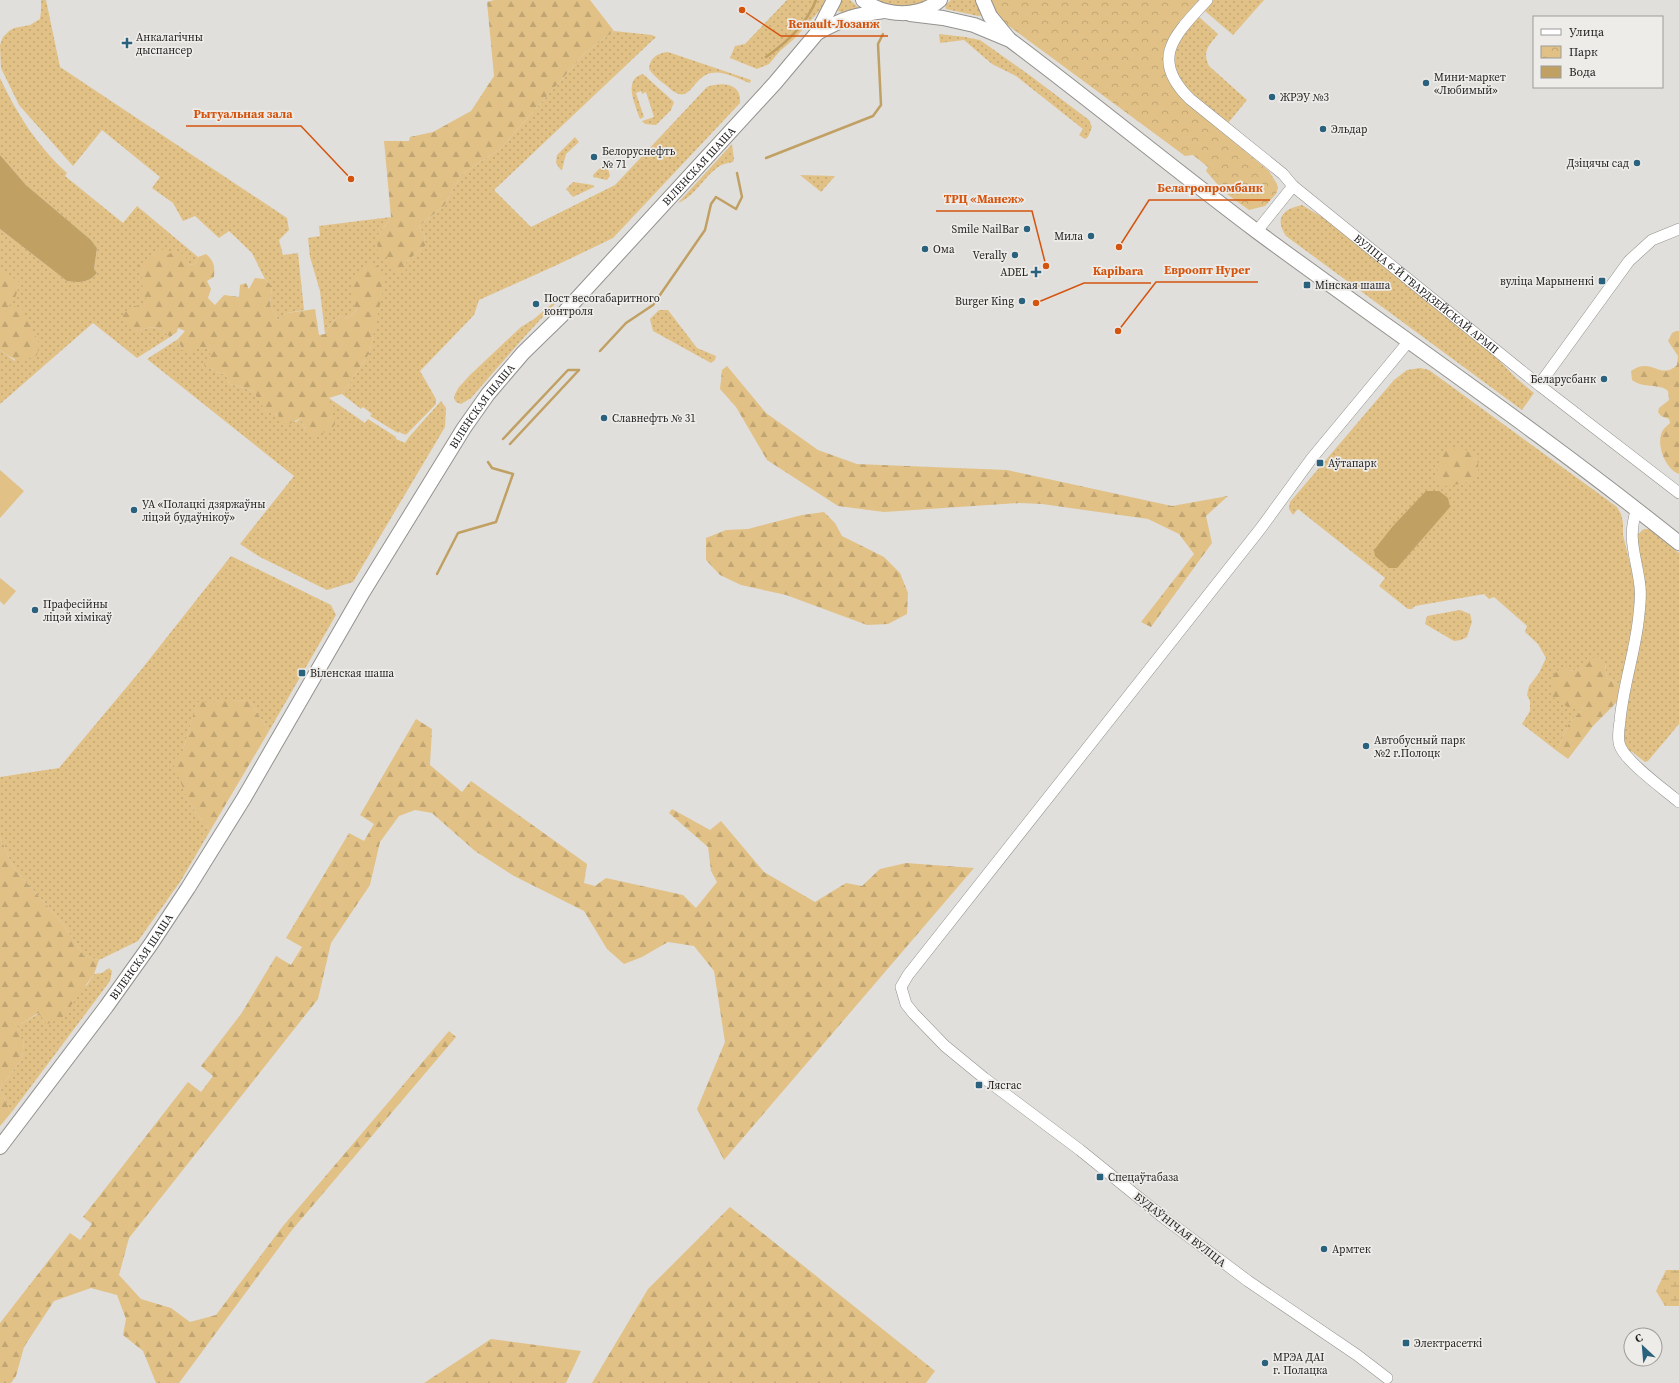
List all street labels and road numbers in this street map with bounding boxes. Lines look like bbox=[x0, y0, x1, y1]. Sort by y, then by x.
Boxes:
street label: ВІЛЕНСКАЯ ШАША bbox=[659, 123, 739, 209]
street label: ВУЛІЦА 6-Й ГВАРДЗЕЙСКАЙ АРМІІ bbox=[1351, 231, 1502, 357]
street label: ВІЛЕНСКАЯ ШАША bbox=[446, 360, 519, 451]
street label: ВІЛЕНСКАЯ ШАША bbox=[106, 910, 177, 1003]
street label: БУДАЎНІЧАЯ ВУЛІЦА bbox=[1131, 1189, 1230, 1271]

